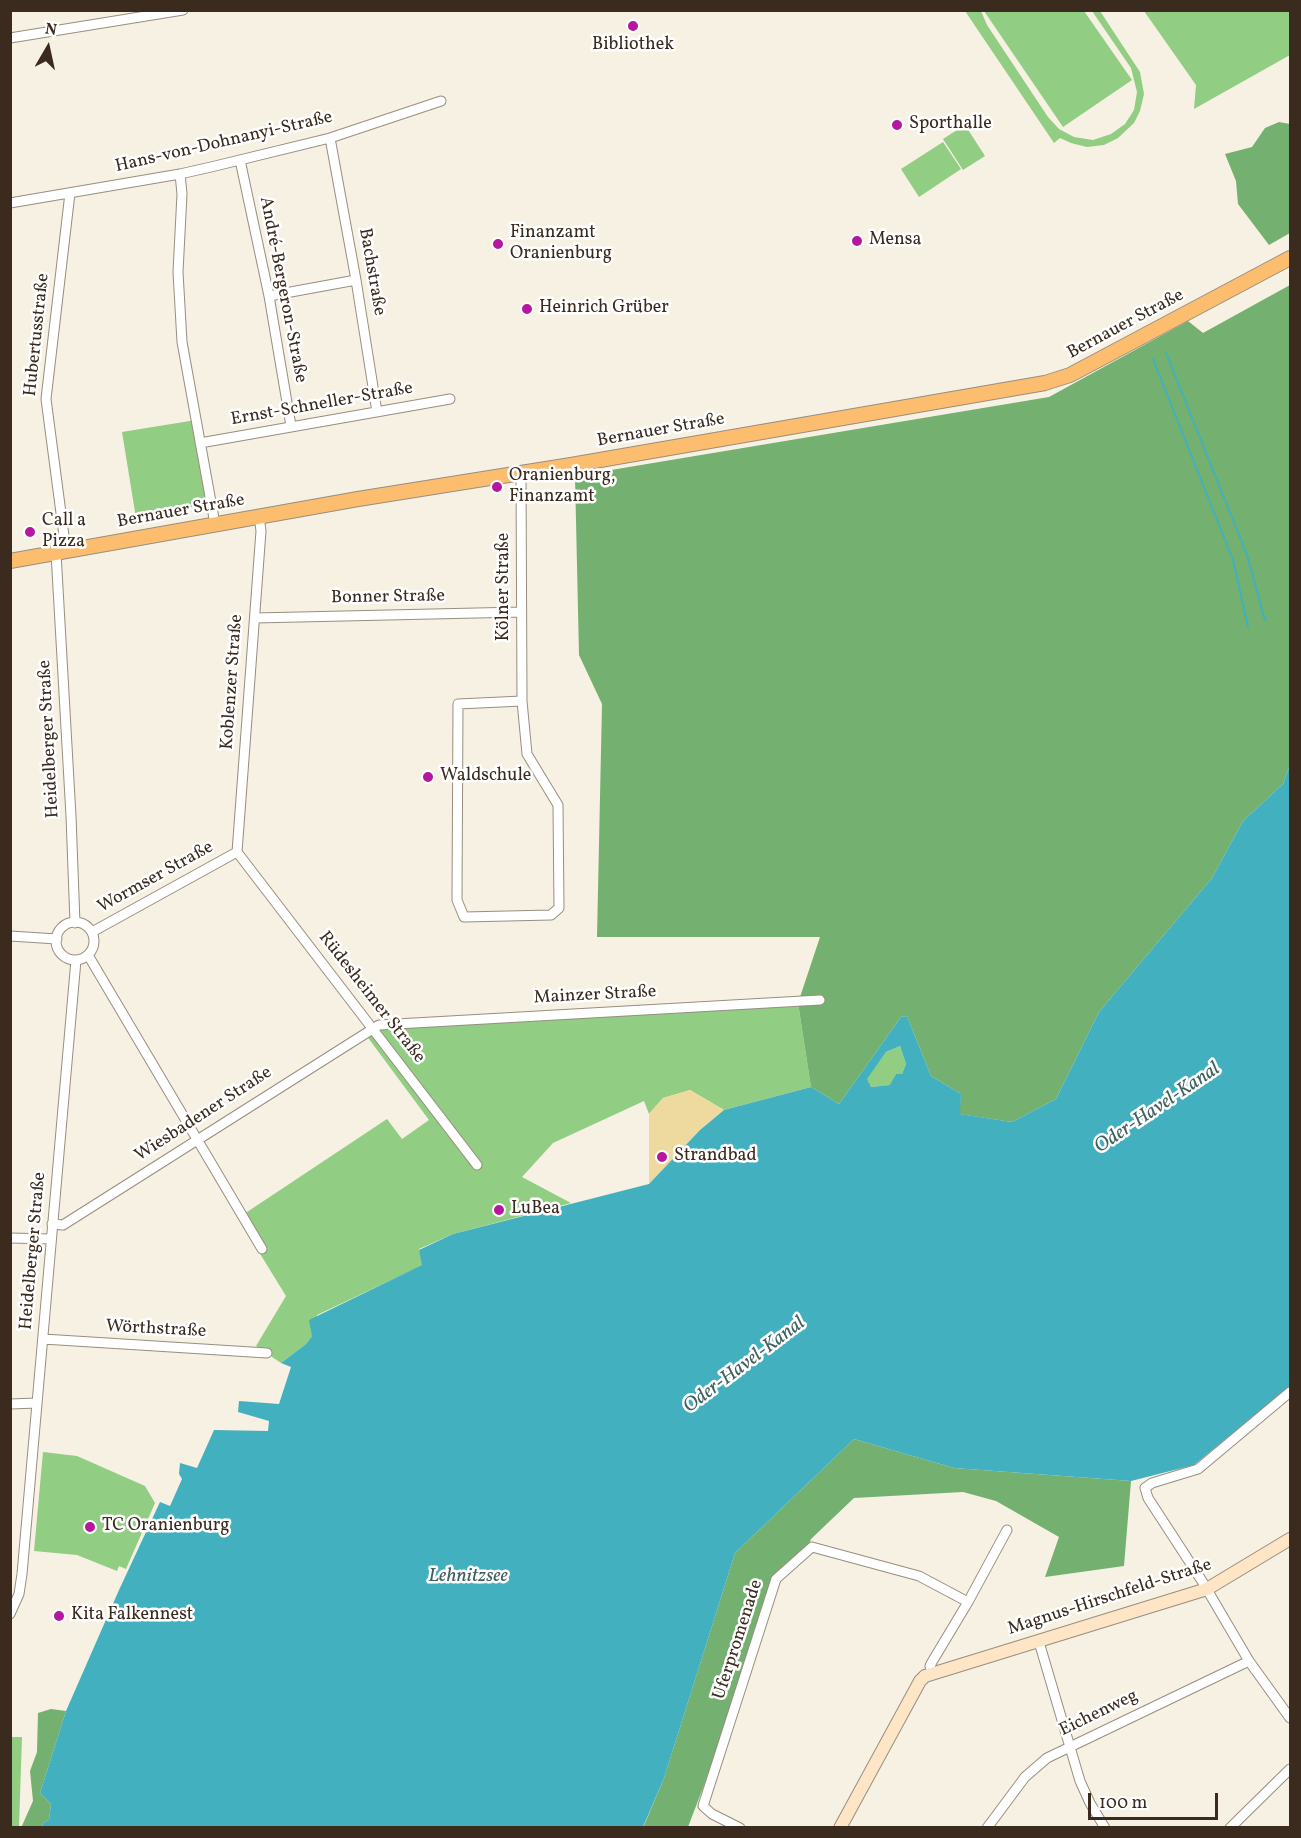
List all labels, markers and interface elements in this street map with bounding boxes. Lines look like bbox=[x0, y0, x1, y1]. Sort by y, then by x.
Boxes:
north arrow bbox=[18, 18, 78, 78]
text: N bbox=[43, 18, 58, 42]
marker: Bibliothek bbox=[626, 19, 640, 33]
place label: Bibliothek bbox=[592, 35, 674, 57]
street label: Hans-von-Dohnanyi-Straße bbox=[113, 107, 335, 179]
place label: Sporthalle bbox=[909, 114, 992, 136]
marker: Sporthalle bbox=[890, 118, 904, 132]
street label: André-Bergeron-Straße bbox=[253, 195, 311, 385]
place label: Finanzamt Oranienburg bbox=[510, 223, 612, 266]
street label: Bachstraße bbox=[353, 227, 389, 317]
place label: Mensa bbox=[869, 230, 921, 252]
marker: Mensa bbox=[850, 234, 864, 248]
marker: Finanzamt Oranienburg bbox=[491, 237, 505, 251]
street label: Hubertusstraße bbox=[21, 272, 55, 398]
street label: Bernauer Straße bbox=[1064, 285, 1188, 365]
place label: Heinrich Grüber bbox=[539, 298, 669, 320]
marker: Heinrich Grüber bbox=[520, 302, 534, 316]
street label: Ernst-Schneller-Straße bbox=[229, 378, 415, 432]
street label: Bernauer Straße bbox=[596, 409, 726, 453]
place label: Oranienburg, Finanzamt bbox=[509, 466, 616, 508]
marker: Oranienburg, Finanzamt bbox=[490, 480, 504, 494]
street label: Bernauer Straße bbox=[116, 490, 246, 534]
place label: Call a Pizza bbox=[42, 511, 86, 554]
marker: Call a Pizza bbox=[23, 525, 37, 539]
street label: Kölner Straße bbox=[494, 533, 516, 641]
street label: Bonner Straße bbox=[331, 586, 445, 610]
street label: Koblenzer Straße bbox=[217, 613, 249, 751]
street label: Heidelberger Straße bbox=[35, 659, 65, 819]
place label: Waldschule bbox=[440, 766, 531, 788]
marker: Waldschule bbox=[421, 770, 435, 784]
street label: Wormser Straße bbox=[94, 837, 218, 919]
street label: Rüdesheimer Straße bbox=[313, 928, 429, 1068]
street label: Mainzer Straße bbox=[533, 982, 657, 1010]
water label: Oder-Havel-Kanal bbox=[1091, 1058, 1225, 1160]
street label: Wiesbadener Straße bbox=[131, 1063, 277, 1167]
place label: Strandbad bbox=[674, 1146, 757, 1168]
marker: Strandbad bbox=[655, 1150, 669, 1164]
street label: Heidelberger Straße bbox=[16, 1171, 52, 1331]
place label: LuBea bbox=[511, 1199, 560, 1221]
marker: LuBea bbox=[492, 1203, 506, 1217]
water label: Oder-Havel-Kanal bbox=[679, 1312, 811, 1420]
street label: Wörthstraße bbox=[105, 1317, 207, 1343]
place label: TC Oranienburg bbox=[102, 1516, 230, 1538]
marker: TC Oranienburg bbox=[83, 1520, 97, 1534]
street label: Magnus-Hirschfeld-Straße bbox=[1005, 1555, 1215, 1641]
water label: Lehnitzsee bbox=[428, 1565, 508, 1589]
street label: Uferpromenade bbox=[709, 1577, 769, 1703]
place label: Kita Falkennest bbox=[71, 1605, 193, 1627]
marker: Kita Falkennest bbox=[52, 1609, 66, 1623]
street label: Eichenweg bbox=[1056, 1686, 1142, 1742]
scale bar bbox=[1091, 1781, 1222, 1819]
text: 100 m bbox=[1099, 1791, 1148, 1816]

